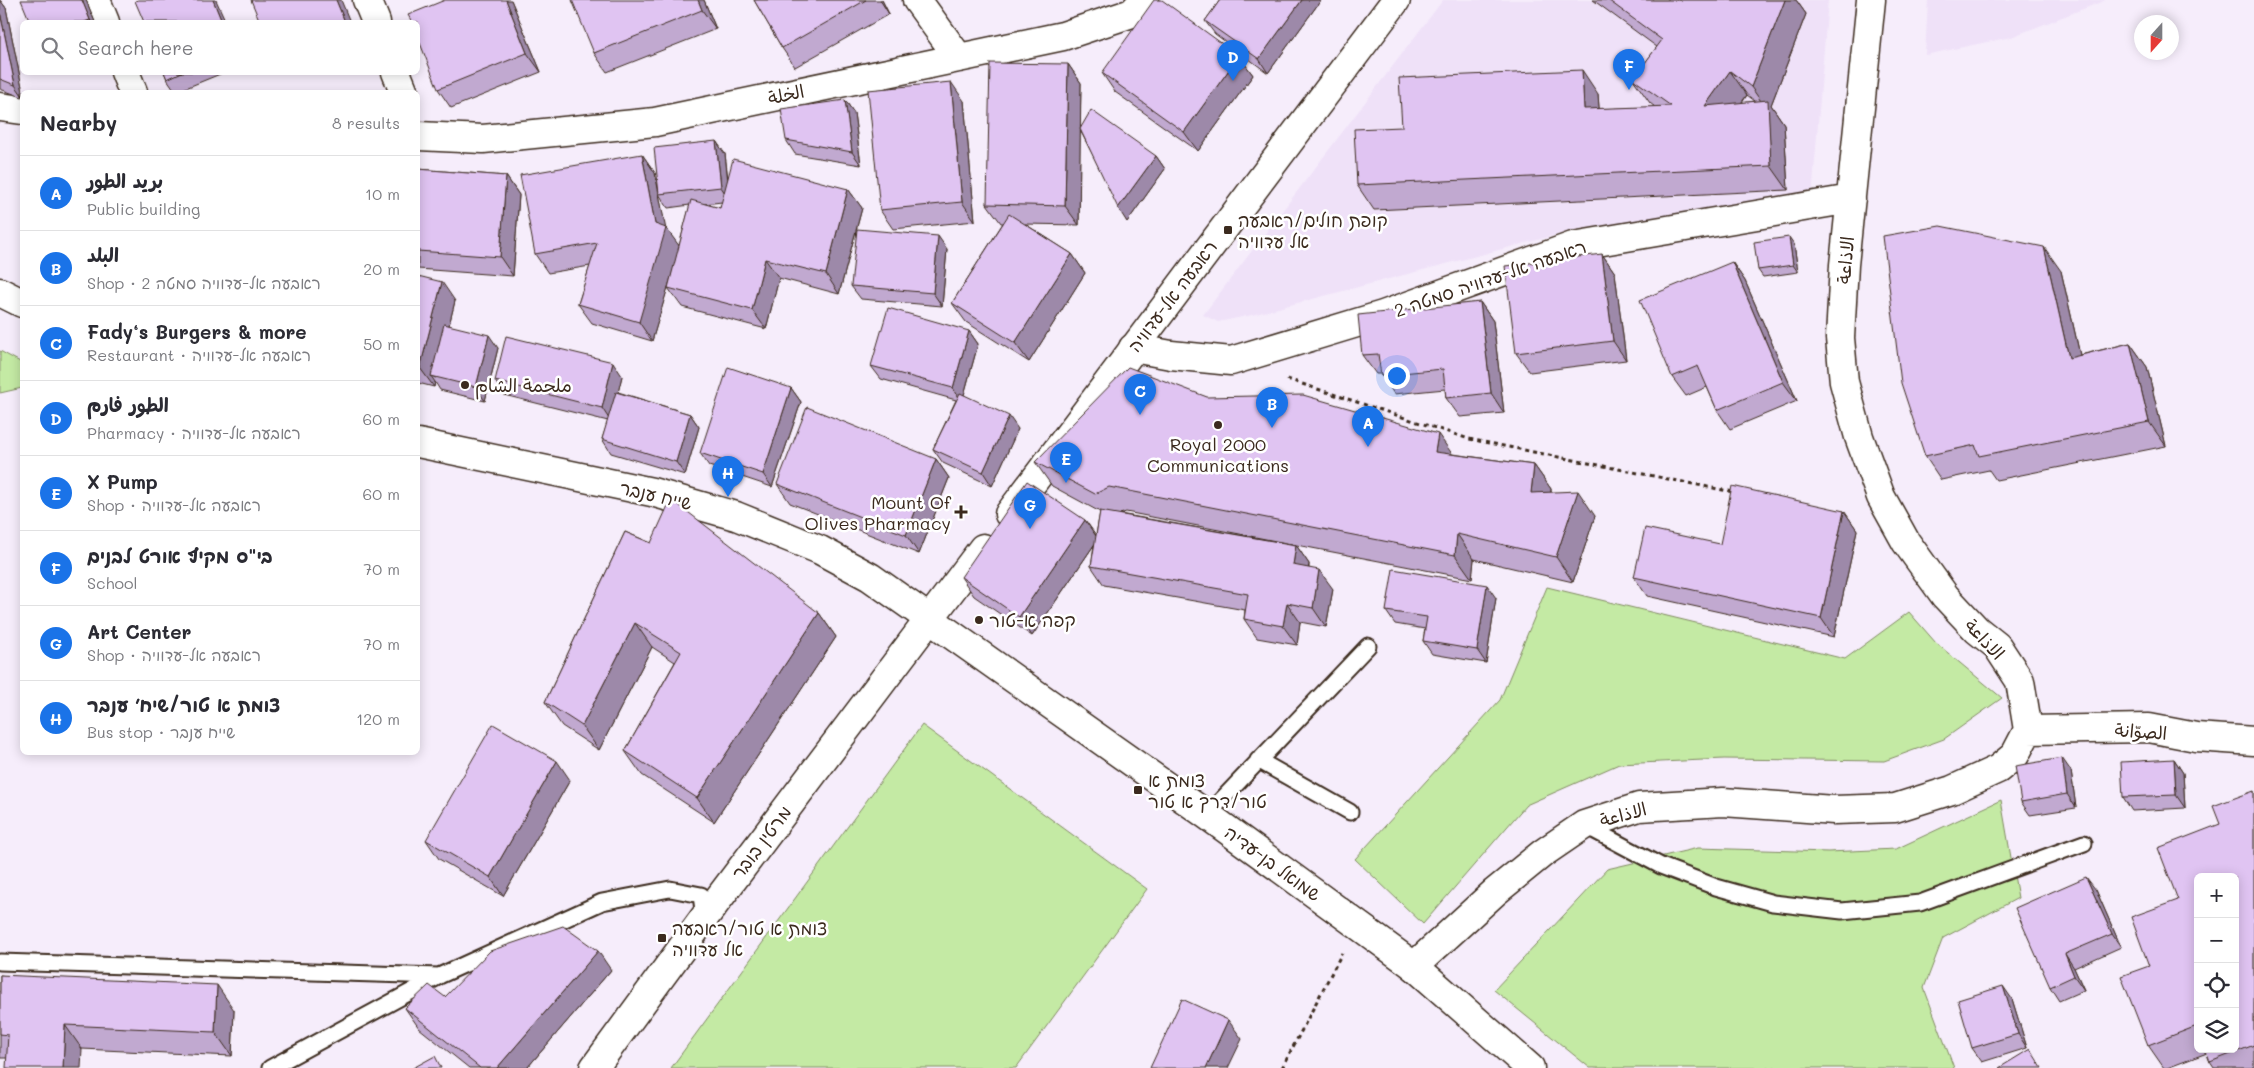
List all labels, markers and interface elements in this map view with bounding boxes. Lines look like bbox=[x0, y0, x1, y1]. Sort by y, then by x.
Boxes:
north arrow bbox=[2134, 15, 2179, 60]
search box bbox=[20, 20, 420, 75]
icon: search bbox=[38, 34, 66, 62]
text: Search here bbox=[78, 35, 194, 60]
pin: D bbox=[1217, 40, 1249, 81]
pin: F bbox=[1613, 49, 1645, 90]
street label: الخلة bbox=[766, 78, 806, 110]
text: Nearby bbox=[40, 109, 117, 136]
text: 8 results bbox=[332, 112, 400, 133]
text: بريد الطور bbox=[87, 168, 163, 193]
text: A bbox=[50, 183, 62, 204]
text: 10 m bbox=[365, 183, 400, 204]
text: Public building bbox=[87, 198, 200, 219]
place label: קופת חולים/ראבעה אל עדוויה bbox=[1238, 208, 1388, 253]
marker: קופת חולים/ראבעה אל עדוויה bbox=[1222, 224, 1234, 236]
street label: ראבעה אל-עדוויה סמטה 2 bbox=[1391, 234, 1589, 322]
street label: ראבעה אל-עדוויה bbox=[1122, 235, 1222, 357]
street label: الاذاعة bbox=[1831, 235, 1859, 285]
text: البلد bbox=[87, 242, 119, 267]
text: B bbox=[51, 258, 61, 279]
text: 20 m bbox=[363, 258, 400, 279]
text: Shop · ראבעה אל-עדוויה סמטה 2 bbox=[87, 272, 321, 293]
text: Fady‘s Burgers & more bbox=[87, 319, 307, 344]
text: C bbox=[50, 333, 62, 354]
text: 50 m bbox=[363, 333, 400, 354]
text: Restaurant · ראבעה אל-עדוויה bbox=[87, 344, 311, 365]
your location bbox=[1384, 363, 1410, 389]
place label: ملحمة الشام bbox=[475, 373, 572, 400]
pin: C bbox=[1124, 374, 1156, 415]
marker: ملحمة الشام bbox=[459, 379, 471, 391]
pin: B bbox=[1256, 387, 1288, 428]
text: الطور فارم bbox=[87, 392, 169, 417]
pin: A bbox=[1352, 406, 1384, 447]
text: D bbox=[50, 408, 62, 429]
text: 60 m bbox=[363, 408, 400, 429]
marker: Royal 2000 Communications bbox=[1212, 419, 1224, 431]
text: Pharmacy · ראבעה אל-עדוויה bbox=[87, 422, 301, 443]
place label: Royal 2000 Communications bbox=[1147, 432, 1289, 477]
pin: E bbox=[1050, 442, 1082, 483]
pin: H bbox=[712, 456, 744, 497]
text: X Pump bbox=[87, 469, 158, 494]
street label: שייח ענבר bbox=[618, 475, 694, 515]
text: E bbox=[51, 483, 61, 504]
text: 60 m bbox=[363, 483, 400, 504]
pin: G bbox=[1014, 488, 1046, 529]
place label: Mount Of Olives Pharmacy bbox=[805, 490, 952, 535]
text: Shop · ראבעה אל-עדוויה bbox=[87, 494, 261, 515]
marker: Mount Of Olives Pharmacy bbox=[955, 506, 967, 518]
text: בי"ס מקיף אורט לבנים bbox=[87, 543, 273, 568]
text: F bbox=[51, 558, 61, 579]
text: 70 m bbox=[363, 558, 400, 579]
text: School bbox=[87, 572, 137, 593]
place label: קפה א-טור bbox=[989, 608, 1076, 632]
street label: الاذاعة bbox=[1960, 613, 2010, 665]
marker: קפה א-טור bbox=[973, 614, 985, 626]
text: Art Center bbox=[87, 619, 191, 644]
text: G bbox=[50, 633, 62, 654]
text: 70 m bbox=[363, 633, 400, 654]
text: Shop · ראבעה אל-עדוויה bbox=[87, 644, 261, 665]
text: צומת א טור/שיח׳ ענבר bbox=[87, 692, 280, 717]
text: H bbox=[50, 708, 62, 729]
text: 120 m bbox=[356, 708, 400, 729]
street label: الصوّانة bbox=[2114, 717, 2168, 745]
text: Bus stop · שייח ענבר bbox=[87, 721, 235, 742]
place label: צומת א טור/דרך א טור bbox=[1148, 768, 1267, 813]
marker: צומת א טור/דרך א טור bbox=[1132, 784, 1144, 796]
street label: الاذاعة bbox=[1597, 796, 1649, 832]
street label: מרטין בובר bbox=[726, 800, 796, 884]
street label: שמואל בן-עדיה bbox=[1220, 820, 1326, 906]
map controls bbox=[2194, 873, 2239, 1053]
button: + bbox=[2194, 873, 2239, 918]
place label: צומת א טור/ראבעה אל עדוויה bbox=[672, 916, 827, 961]
button: − bbox=[2194, 918, 2239, 963]
marker: צומת א טור/ראבעה אל עדוויה bbox=[656, 932, 668, 944]
button: locate bbox=[2194, 963, 2239, 1008]
button: layers bbox=[2194, 1008, 2239, 1053]

